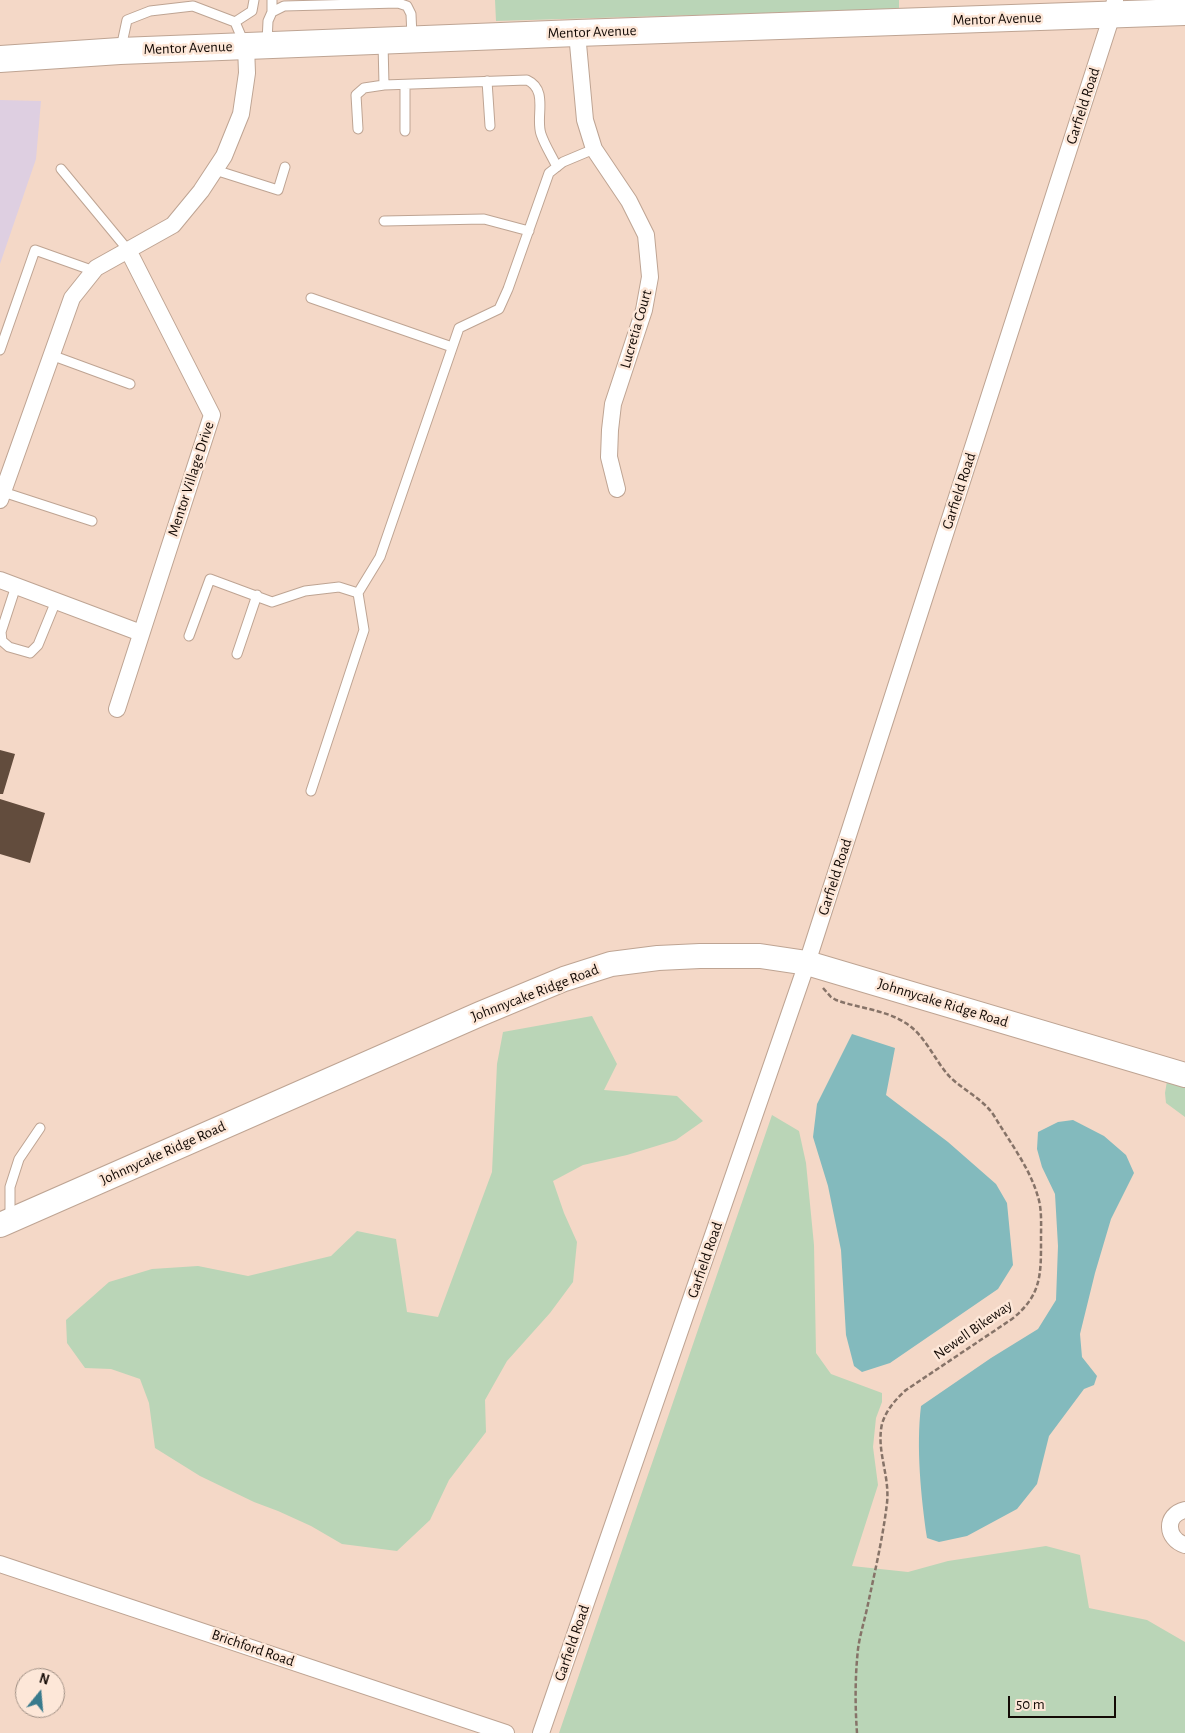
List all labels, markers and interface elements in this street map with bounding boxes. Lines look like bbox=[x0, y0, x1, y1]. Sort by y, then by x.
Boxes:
street label: Mentor Avenue bbox=[952, 8, 1042, 30]
street label: Mentor Avenue bbox=[547, 21, 637, 43]
street label: Mentor Avenue bbox=[143, 37, 233, 59]
street label: Garfield Road bbox=[1062, 65, 1104, 147]
street label: Lucretia Court bbox=[616, 288, 656, 370]
street label: Mentor Village Drive bbox=[164, 419, 218, 539]
street label: Garfield Road bbox=[938, 450, 980, 532]
street label: Garfield Road bbox=[814, 836, 856, 918]
street label: Johnnycake Ridge Road bbox=[469, 960, 601, 1026]
street label: Johnnycake Ridge Road bbox=[876, 975, 1010, 1031]
street label: Johnnycake Ridge Road bbox=[97, 1117, 229, 1189]
street label: Garfield Road bbox=[684, 1219, 726, 1301]
street label: Newell Bikeway bbox=[930, 1296, 1016, 1364]
street label: Garfield Road bbox=[551, 1602, 593, 1684]
street label: Brichford Road bbox=[209, 1625, 297, 1671]
north arrow bbox=[15, 1668, 65, 1718]
text: N bbox=[37, 1671, 51, 1688]
scale bar bbox=[1010, 1686, 1118, 1718]
text: 50 m bbox=[1016, 1697, 1045, 1712]

